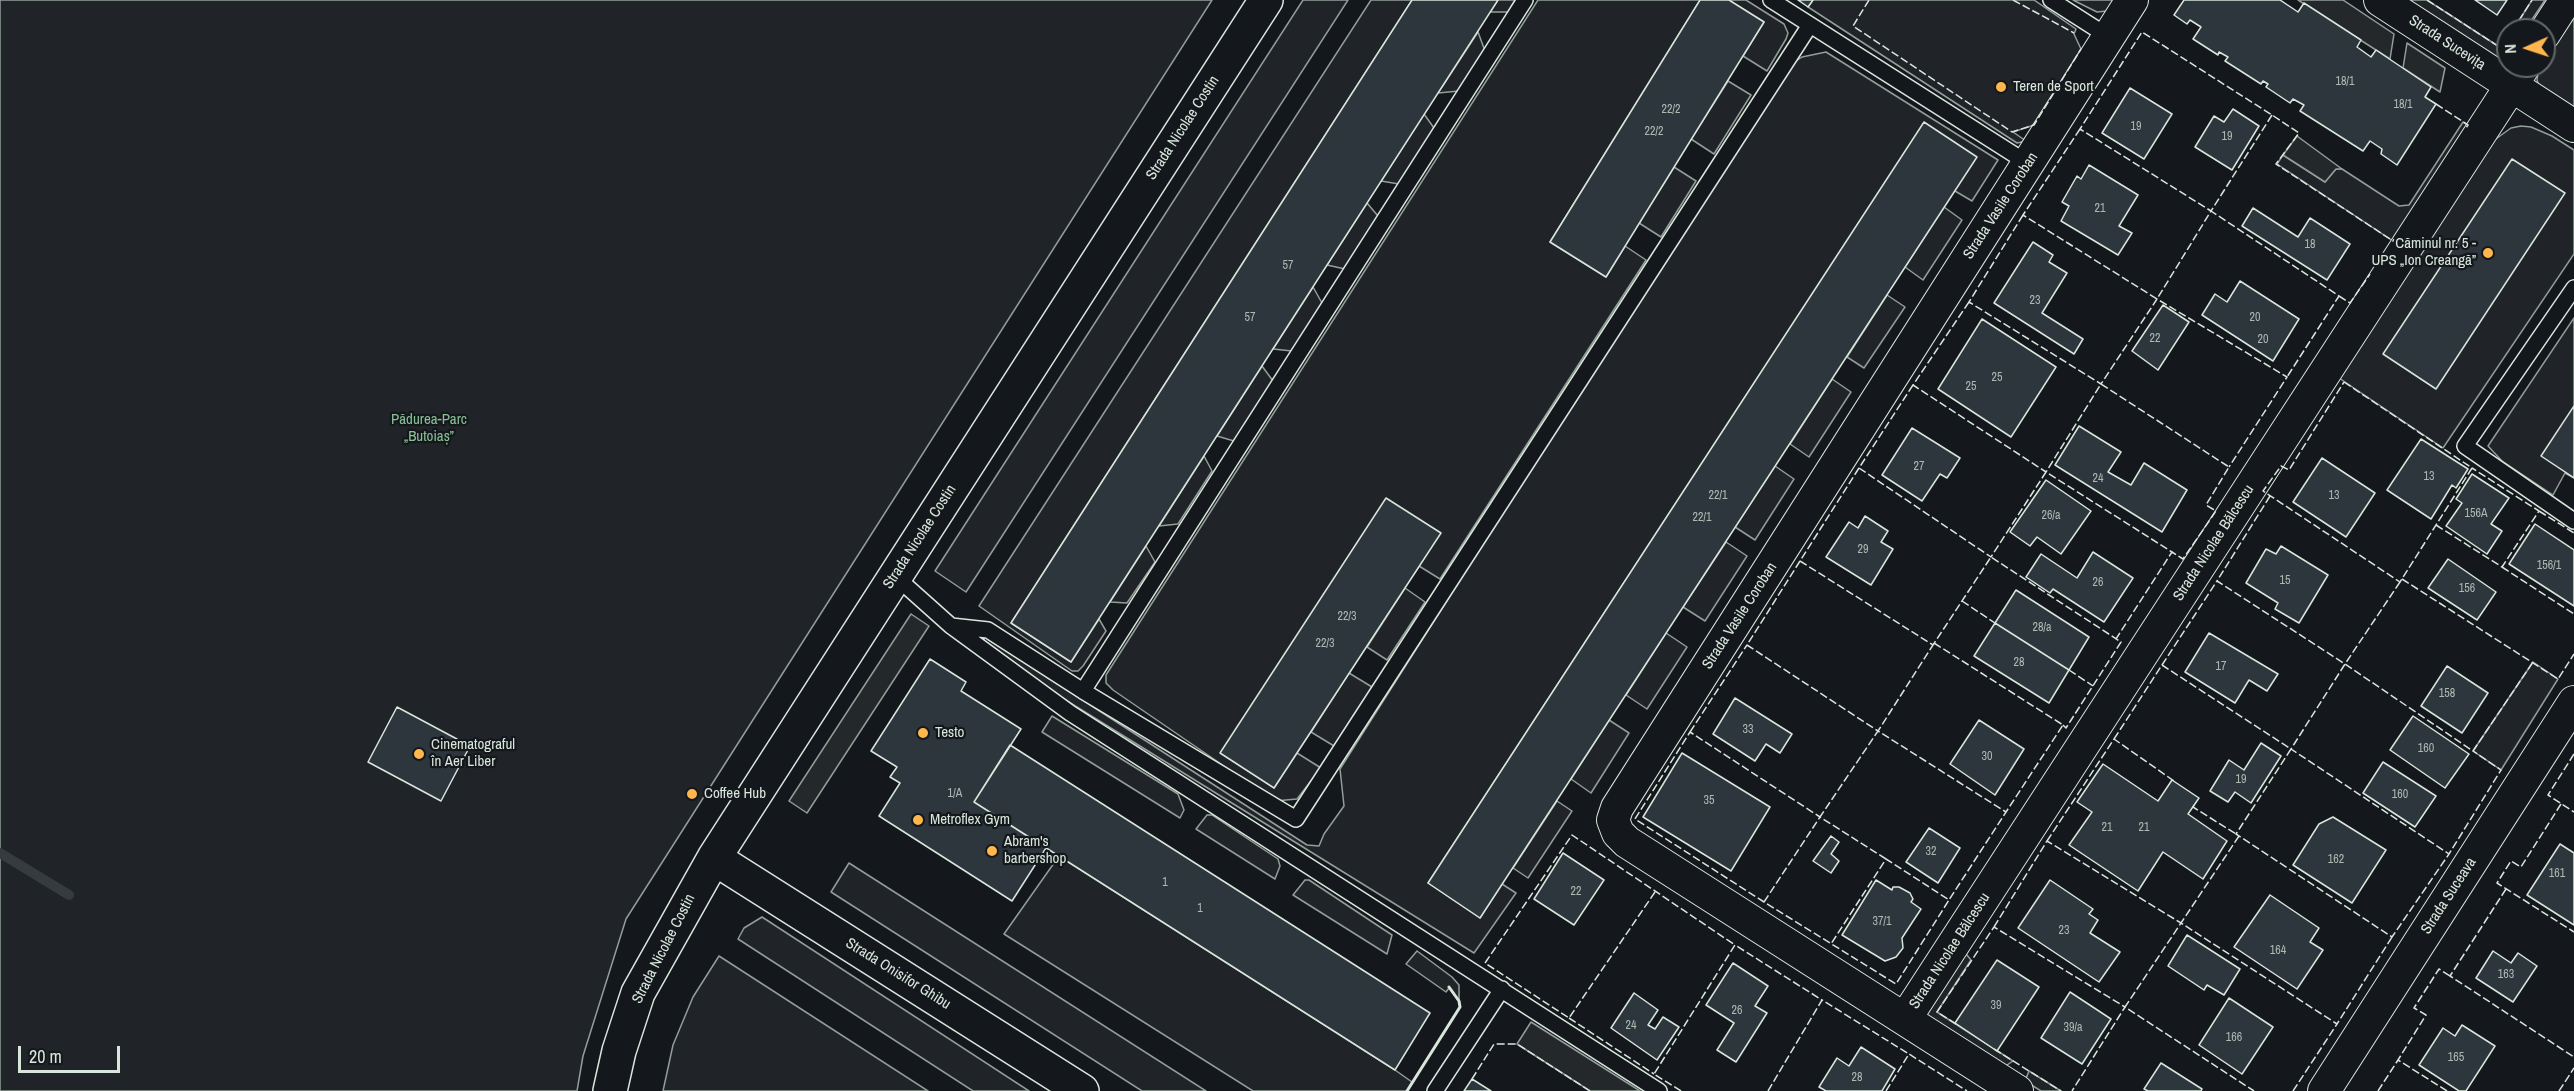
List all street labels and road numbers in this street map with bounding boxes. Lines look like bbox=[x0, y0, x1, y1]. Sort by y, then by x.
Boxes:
street label: Strada Sucevița bbox=[2405, 12, 2489, 74]
street label: Strada Nicolae Costin bbox=[1143, 73, 1223, 183]
street label: Strada Vasile Coroban bbox=[1960, 149, 2042, 263]
street label: Strada Nicolae Costin bbox=[880, 482, 960, 592]
street label: Strada Nicolae Bălcescu bbox=[2170, 482, 2258, 604]
street label: Strada Vasile Coroban bbox=[1699, 559, 1781, 673]
street label: Strada Suceava bbox=[2418, 854, 2480, 938]
street label: Strada Nicolae Bălcescu bbox=[1906, 890, 1994, 1012]
street label: Strada Nicolae Costin bbox=[629, 891, 699, 1007]
street label: Strada Onisifor Ghibu bbox=[842, 934, 954, 1014]

